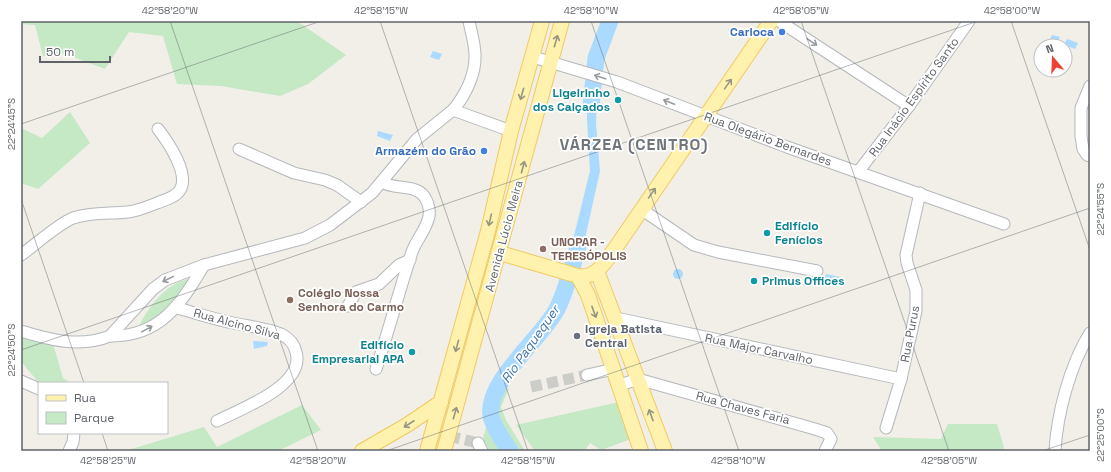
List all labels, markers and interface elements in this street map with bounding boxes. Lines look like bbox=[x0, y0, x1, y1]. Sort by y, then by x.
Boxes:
text: 42°58'20"W bbox=[142, 4, 198, 17]
text: 42°58'15"W bbox=[354, 4, 408, 17]
text: 42°58'10"W bbox=[564, 4, 618, 17]
text: 42°58'05"W bbox=[773, 4, 829, 17]
text: 42°58'00"W bbox=[984, 4, 1041, 17]
place label: Carioca bbox=[730, 24, 774, 40]
marker: Carioca bbox=[777, 27, 787, 37]
street label: Rua Inácio Espírito Santo bbox=[865, 34, 963, 160]
one-way arrow bbox=[553, 35, 560, 48]
scale bar bbox=[40, 38, 110, 64]
north arrow bbox=[1033, 38, 1073, 78]
one-way arrow bbox=[806, 39, 818, 47]
text: N bbox=[1044, 41, 1056, 56]
text: 50 m bbox=[46, 44, 74, 60]
one-way arrow bbox=[594, 73, 607, 80]
one-way arrow bbox=[724, 79, 732, 90]
place label: Ligeirinho dos Calçados bbox=[533, 85, 610, 115]
one-way arrow bbox=[518, 87, 525, 100]
marker: Ligeirinho dos Calçados bbox=[613, 95, 623, 105]
text: 22°24'45"S bbox=[5, 98, 18, 150]
one-way arrow bbox=[664, 98, 676, 106]
street label: Rua Olegário Bernardes bbox=[702, 108, 834, 170]
district label: VÁRZEA (CENTRO) bbox=[560, 134, 708, 155]
place label: Armazém do Grão bbox=[375, 143, 476, 159]
marker: Armazém do Grão bbox=[479, 146, 489, 156]
one-way arrow bbox=[520, 161, 527, 174]
street label: Avenida Lúcio Meira bbox=[481, 178, 527, 294]
text: 22°24'55"S bbox=[1094, 183, 1107, 235]
one-way arrow bbox=[648, 188, 656, 199]
one-way arrow bbox=[486, 213, 494, 226]
place label: Edifício Fenícios bbox=[775, 218, 823, 248]
marker: Edifício Fenícios bbox=[762, 228, 772, 238]
place label: UNOPAR - TERESÓPOLIS bbox=[551, 234, 627, 264]
marker: UNOPAR - TERESÓPOLIS bbox=[538, 244, 548, 254]
place label: Primus Offices bbox=[762, 273, 844, 289]
one-way arrow bbox=[163, 276, 175, 284]
marker: Primus Offices bbox=[749, 276, 759, 286]
place label: Colégio Nossa Senhora do Carmo bbox=[298, 285, 404, 315]
marker: Colégio Nossa Senhora do Carmo bbox=[285, 295, 295, 305]
water label: Rio Paquequer bbox=[497, 301, 565, 386]
street label: Rua Purus bbox=[897, 304, 923, 364]
street label: Rua Alcino Silva bbox=[192, 305, 282, 343]
one-way arrow bbox=[590, 306, 598, 318]
place label: Igreja Batista Central bbox=[585, 321, 662, 351]
text: 22°24'50"S bbox=[5, 324, 18, 376]
one-way arrow bbox=[141, 325, 153, 332]
street label: Rua Major Carvalho bbox=[703, 330, 815, 368]
marker: Igreja Batista Central bbox=[572, 331, 582, 341]
place label: Edifício Empresarial APA bbox=[312, 337, 404, 367]
one-way arrow bbox=[453, 339, 460, 352]
marker: Edifício Empresarial APA bbox=[407, 347, 417, 357]
legend bbox=[38, 382, 168, 434]
street label: Rua Chaves Faria bbox=[694, 388, 792, 428]
text: Rua bbox=[74, 390, 96, 406]
one-way arrow bbox=[452, 407, 459, 420]
text: 22°25'00"S bbox=[1094, 408, 1107, 462]
one-way arrow bbox=[647, 409, 655, 421]
text: Parque bbox=[74, 410, 114, 426]
one-way arrow bbox=[403, 420, 415, 428]
text: 42°58'25"W bbox=[80, 454, 136, 467]
text: 42°58'20"W bbox=[290, 454, 346, 467]
text: 42°58'15"W bbox=[501, 454, 555, 467]
text: 42°58'10"W bbox=[711, 454, 765, 467]
text: 42°58'05"W bbox=[921, 454, 977, 467]

